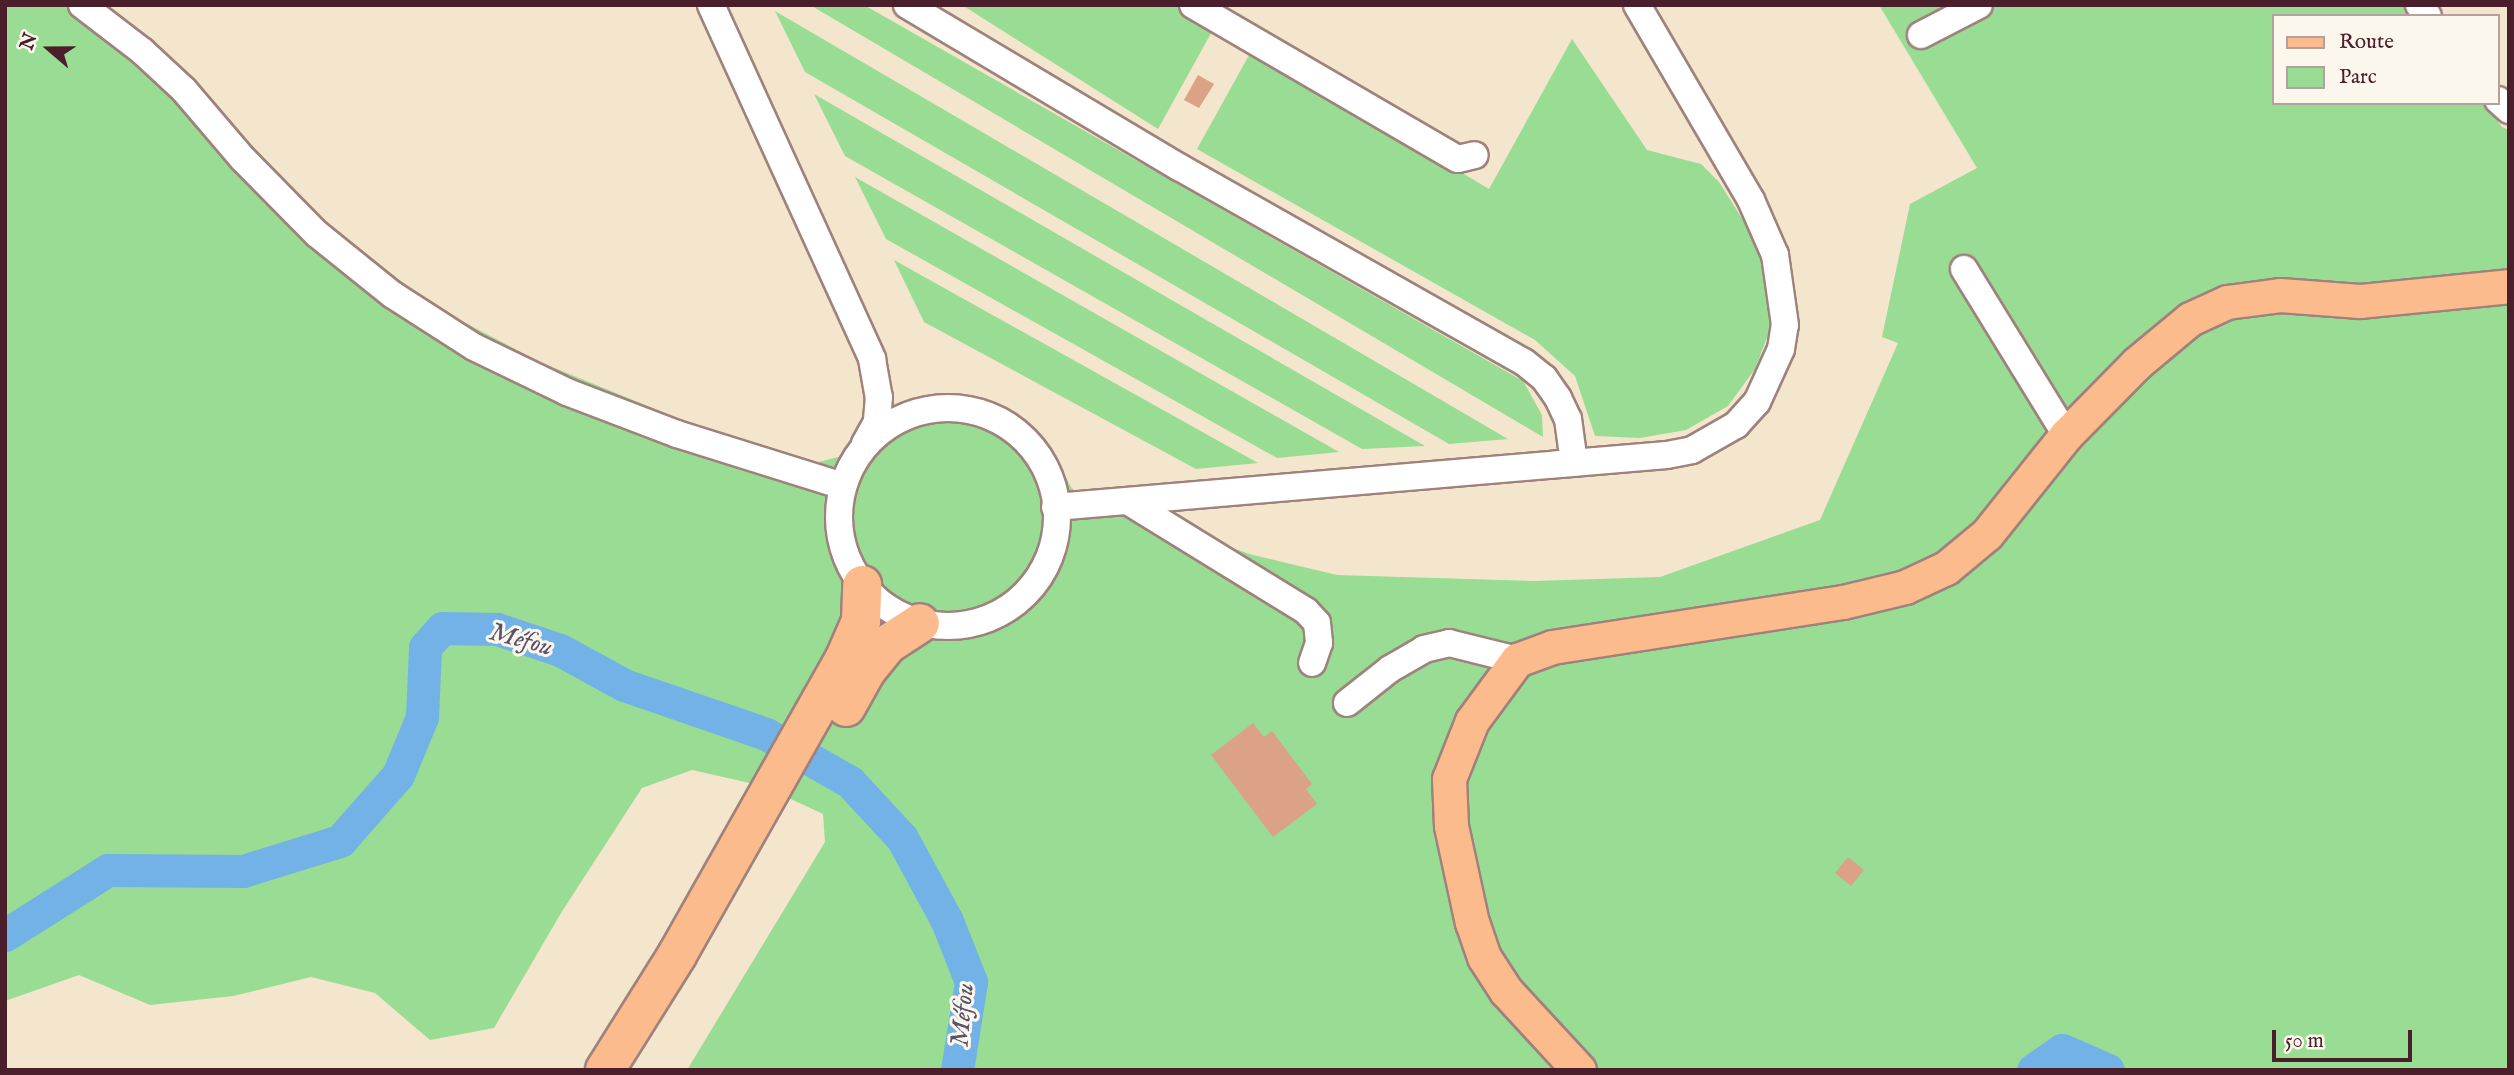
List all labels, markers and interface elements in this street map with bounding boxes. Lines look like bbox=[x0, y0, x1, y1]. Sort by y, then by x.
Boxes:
north arrow bbox=[14, 14, 84, 84]
legend bbox=[2272, 14, 2500, 105]
text: Route bbox=[2339, 29, 2394, 56]
text: N bbox=[15, 30, 43, 54]
text: Parc bbox=[2339, 64, 2377, 91]
water label: Méfou bbox=[486, 617, 556, 663]
water label: Méfou bbox=[945, 982, 981, 1048]
scale bar bbox=[2276, 1016, 2416, 1060]
text: 50 m bbox=[2285, 1028, 2324, 1055]

